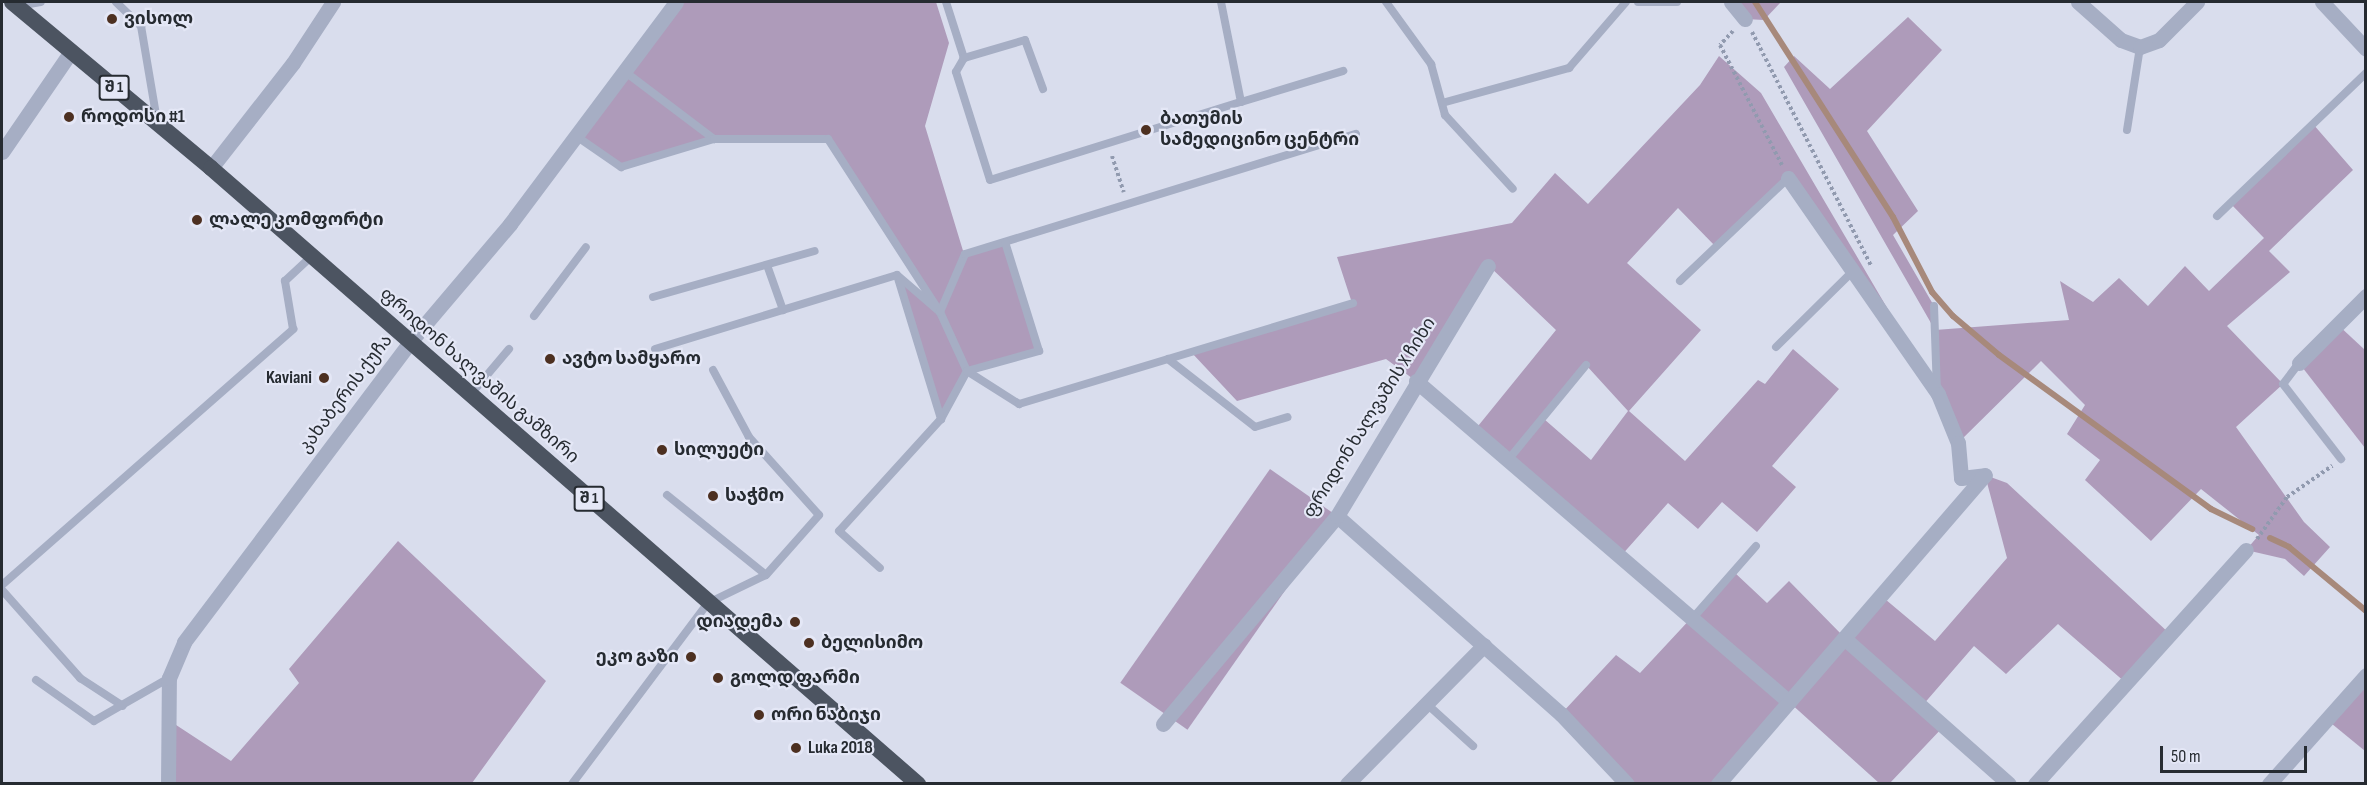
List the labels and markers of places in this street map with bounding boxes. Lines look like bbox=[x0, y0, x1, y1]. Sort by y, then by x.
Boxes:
place label: ვისოლ bbox=[124, 8, 193, 30]
marker: ვისოლ bbox=[105, 12, 119, 26]
place label: როდოსი #1 bbox=[81, 106, 185, 128]
place label: ბათუმის სამედიცინო ცენტრი bbox=[1160, 109, 1359, 152]
marker: როდოსი #1 bbox=[62, 110, 76, 124]
marker: ბათუმის სამედიცინო ცენტრი bbox=[1137, 121, 1155, 139]
place label: ლალე კომფორტი bbox=[209, 209, 384, 231]
marker: ლალე კომფორტი bbox=[190, 213, 204, 227]
place label: ავტო სამყარო bbox=[562, 348, 701, 370]
marker: ავტო სამყარო bbox=[543, 352, 557, 366]
place label: Kaviani bbox=[266, 367, 312, 389]
marker: Kaviani bbox=[317, 371, 331, 385]
place label: სილუეტი bbox=[674, 439, 764, 461]
marker: სილუეტი bbox=[655, 443, 669, 457]
place label: საჭმო bbox=[725, 485, 784, 507]
marker: საჭმო bbox=[706, 489, 720, 503]
place label: დიადემა bbox=[696, 611, 783, 633]
marker: დიადემა bbox=[788, 615, 802, 629]
place label: ბელისიმო bbox=[821, 632, 923, 654]
marker: ბელისიმო bbox=[802, 636, 816, 650]
place label: ეკო გაზი bbox=[596, 646, 679, 668]
marker: ეკო გაზი bbox=[684, 650, 698, 664]
place label: გოლდ ფარმი bbox=[730, 667, 860, 689]
marker: გოლდ ფარმი bbox=[711, 671, 725, 685]
place label: ორი ნაბიჯი bbox=[771, 704, 881, 726]
marker: ორი ნაბიჯი bbox=[752, 708, 766, 722]
place label: Luka 2018 bbox=[808, 737, 873, 759]
marker: Luka 2018 bbox=[789, 741, 803, 755]

